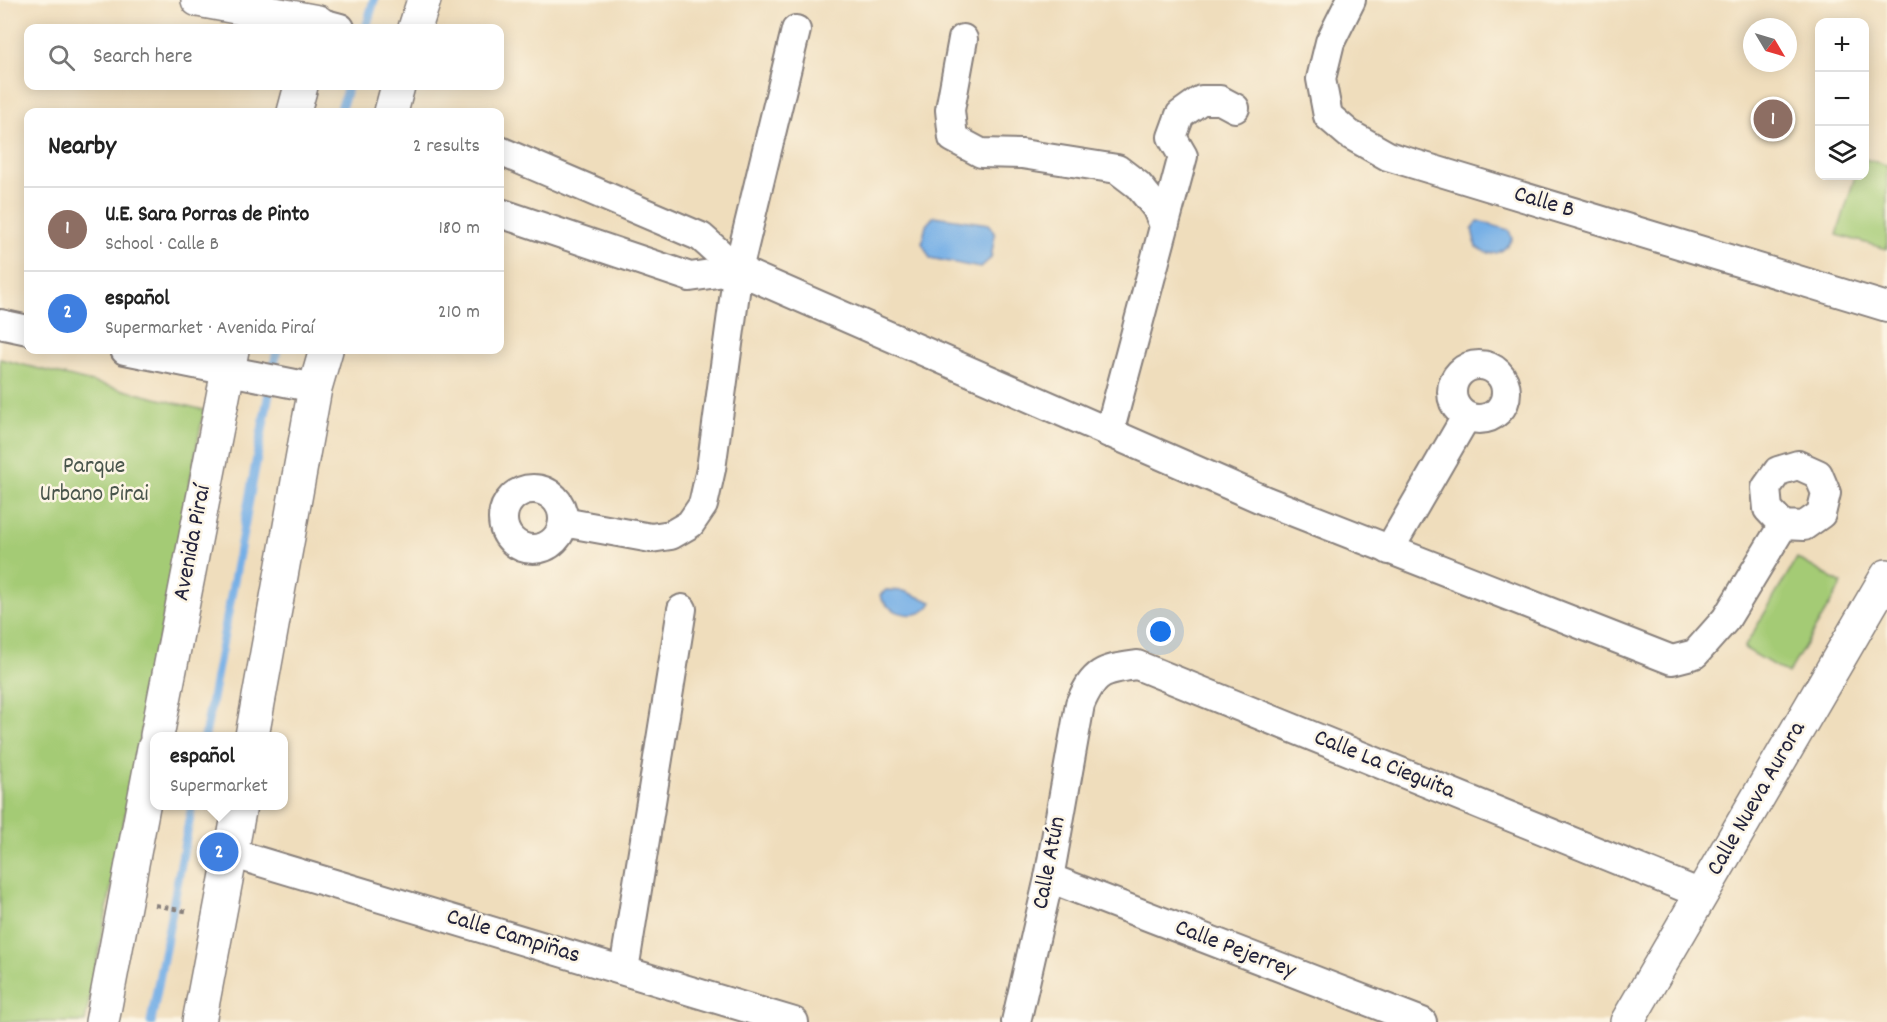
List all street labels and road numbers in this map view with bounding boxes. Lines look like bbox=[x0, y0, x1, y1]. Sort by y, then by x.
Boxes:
street label: Calle B bbox=[1509, 178, 1579, 228]
street label: Avenida Piraí bbox=[165, 481, 221, 604]
street label: Calle Nueva Aurora bbox=[1699, 715, 1815, 883]
street label: Calle La Cieguita bbox=[1308, 721, 1460, 809]
street label: Calle Atún bbox=[1024, 814, 1076, 912]
street label: Calle Campiñas bbox=[442, 901, 584, 973]
street label: Calle Pejerrey bbox=[1170, 911, 1302, 989]

